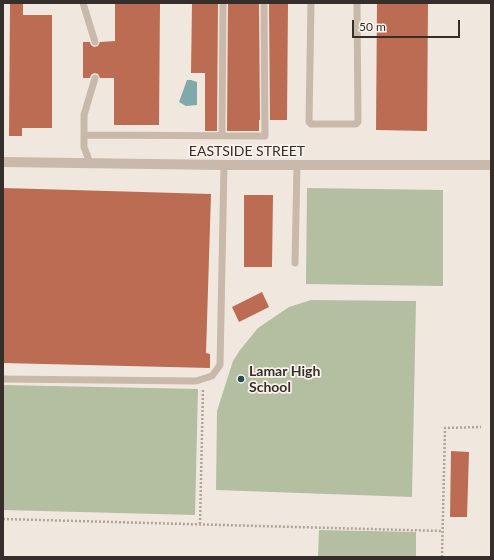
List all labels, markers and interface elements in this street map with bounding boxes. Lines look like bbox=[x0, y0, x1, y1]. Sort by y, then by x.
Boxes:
scale bar bbox=[354, 12, 462, 38]
text: 50 m bbox=[359, 19, 386, 34]
street label: EASTSIDE STREET bbox=[189, 143, 305, 159]
place label: Lamar High School bbox=[249, 363, 320, 396]
marker: Lamar High School bbox=[236, 374, 246, 384]

